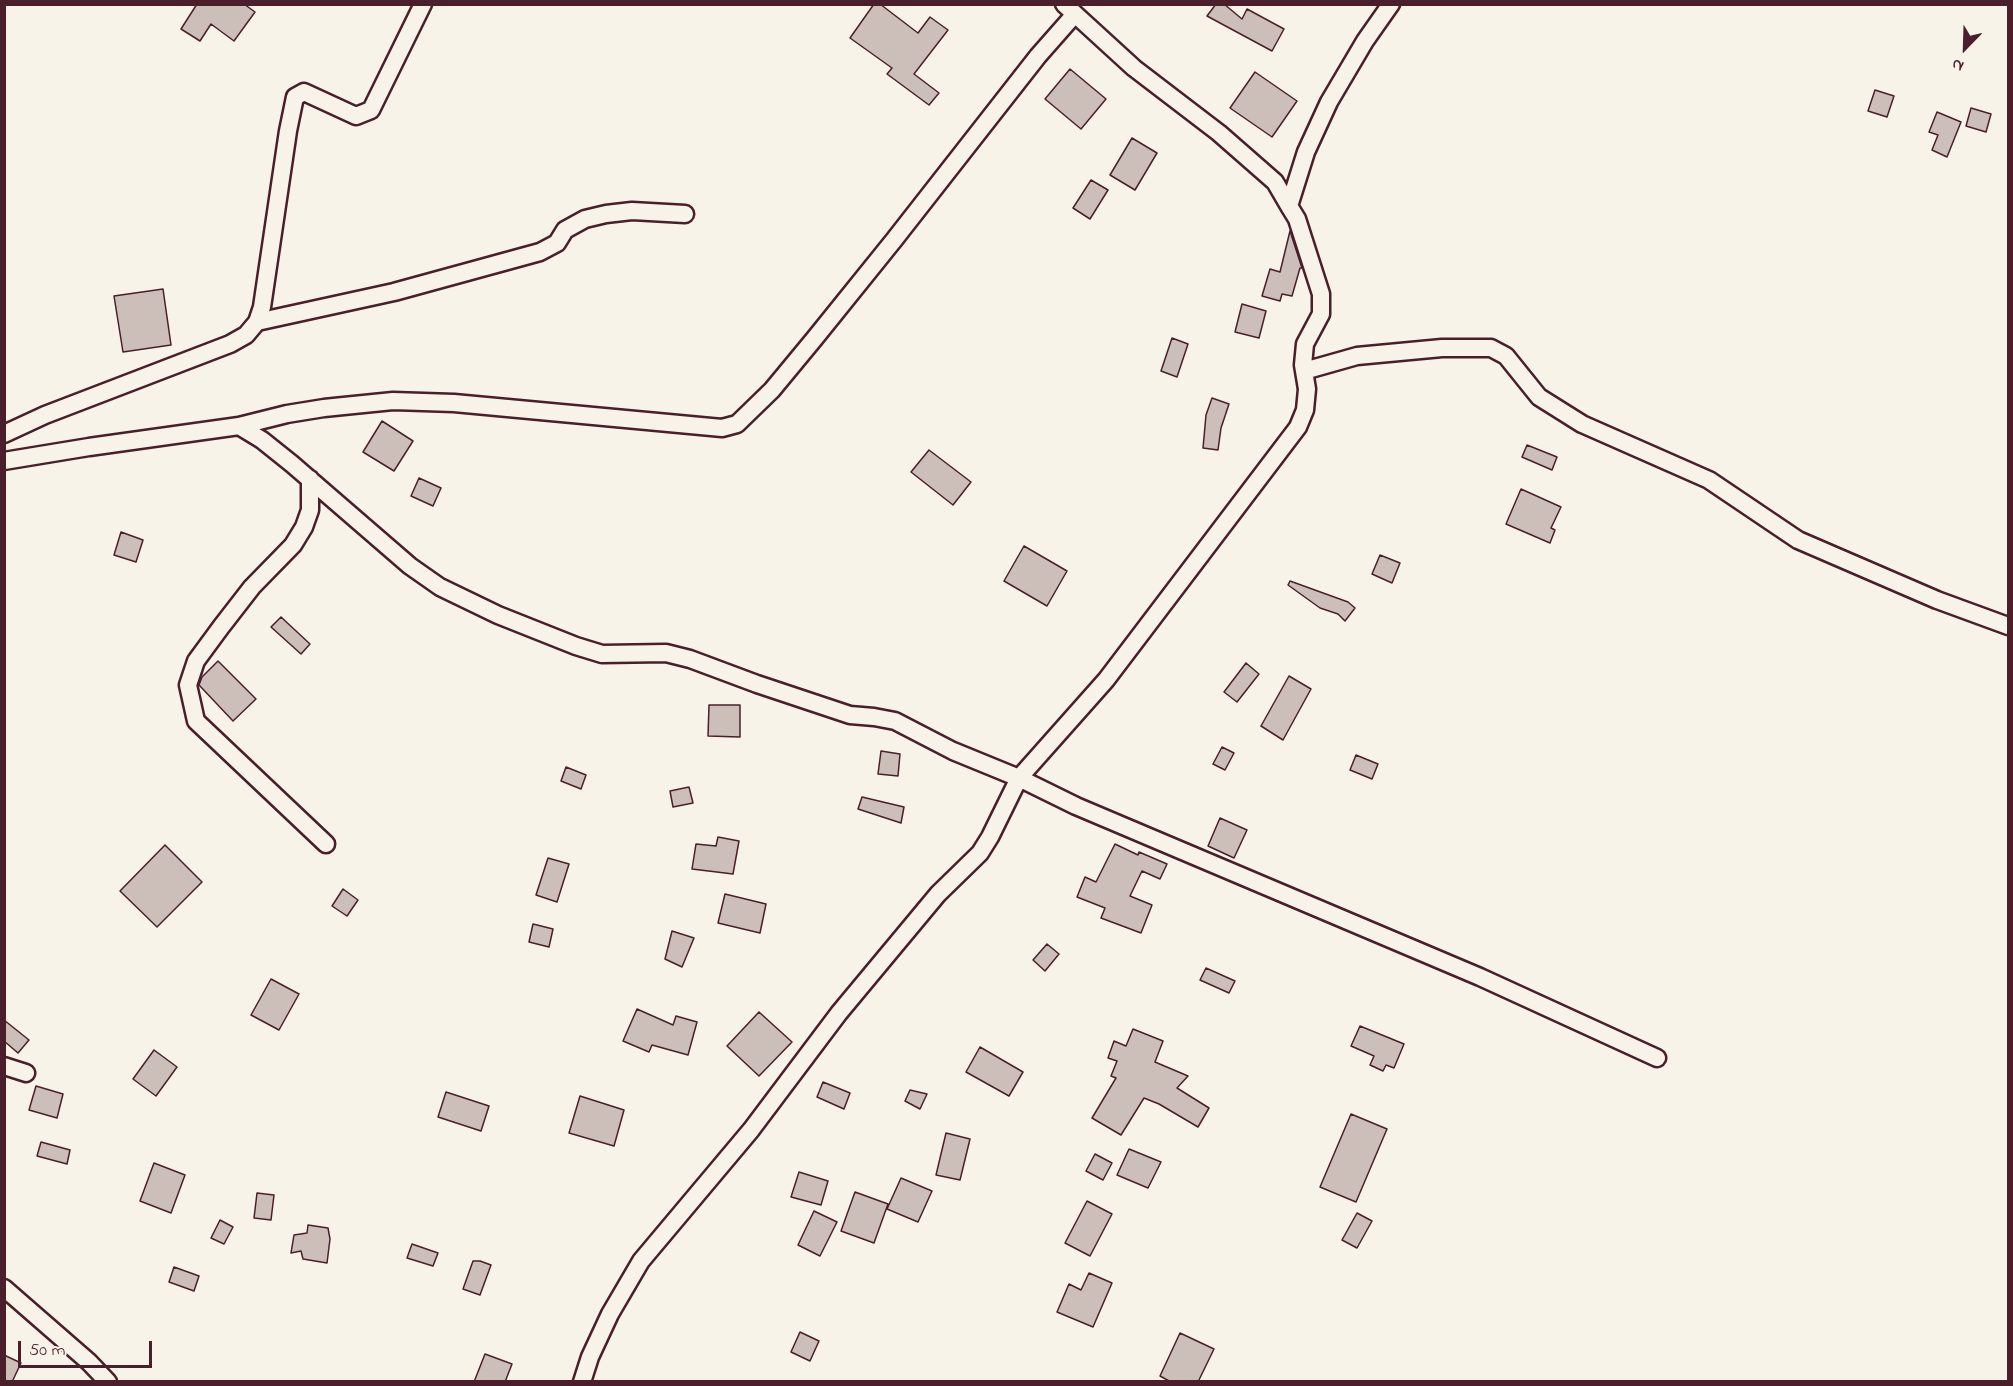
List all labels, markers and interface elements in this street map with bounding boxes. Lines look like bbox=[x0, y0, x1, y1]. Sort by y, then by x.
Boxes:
north arrow bbox=[1935, 18, 1995, 78]
text: N bbox=[1948, 51, 1968, 78]
scale bar bbox=[21, 1329, 154, 1367]
text: 50 m bbox=[29, 1338, 66, 1364]

